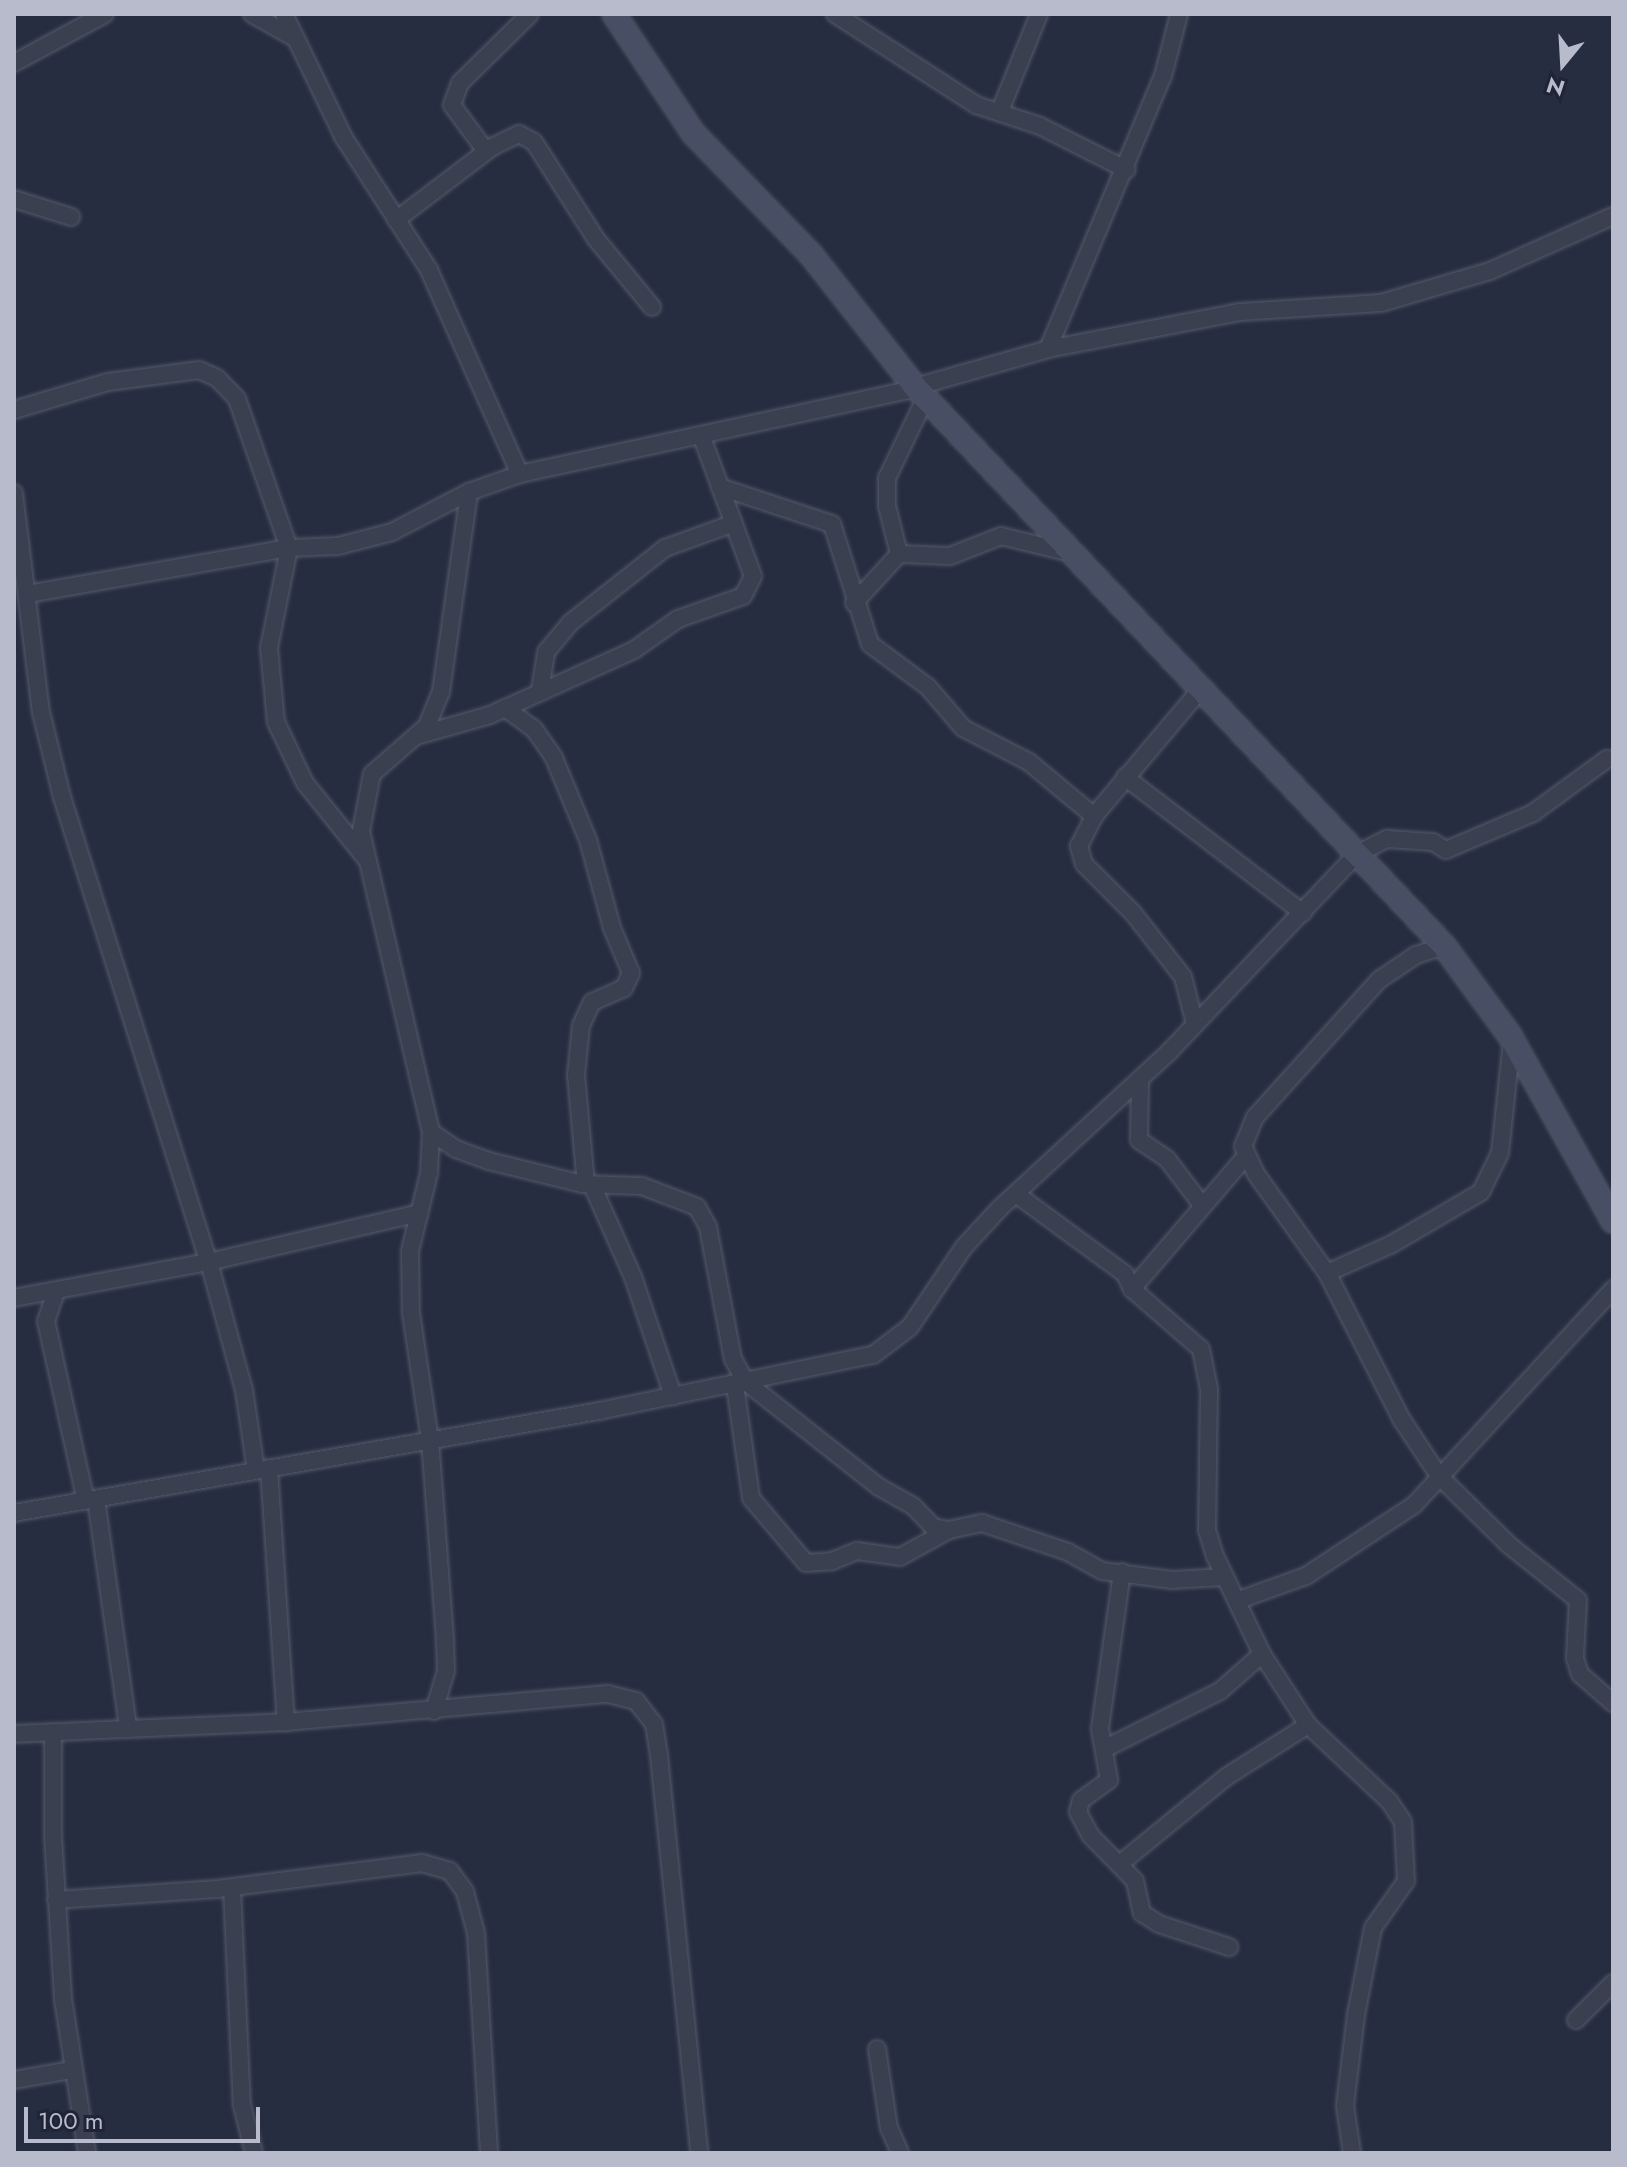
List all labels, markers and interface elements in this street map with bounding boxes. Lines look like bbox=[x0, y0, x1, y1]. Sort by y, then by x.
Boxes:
north arrow bbox=[1523, 24, 1603, 104]
text: N bbox=[1542, 69, 1569, 105]
scale bar bbox=[28, 2091, 264, 2141]
text: 100 m bbox=[38, 2103, 104, 2138]

